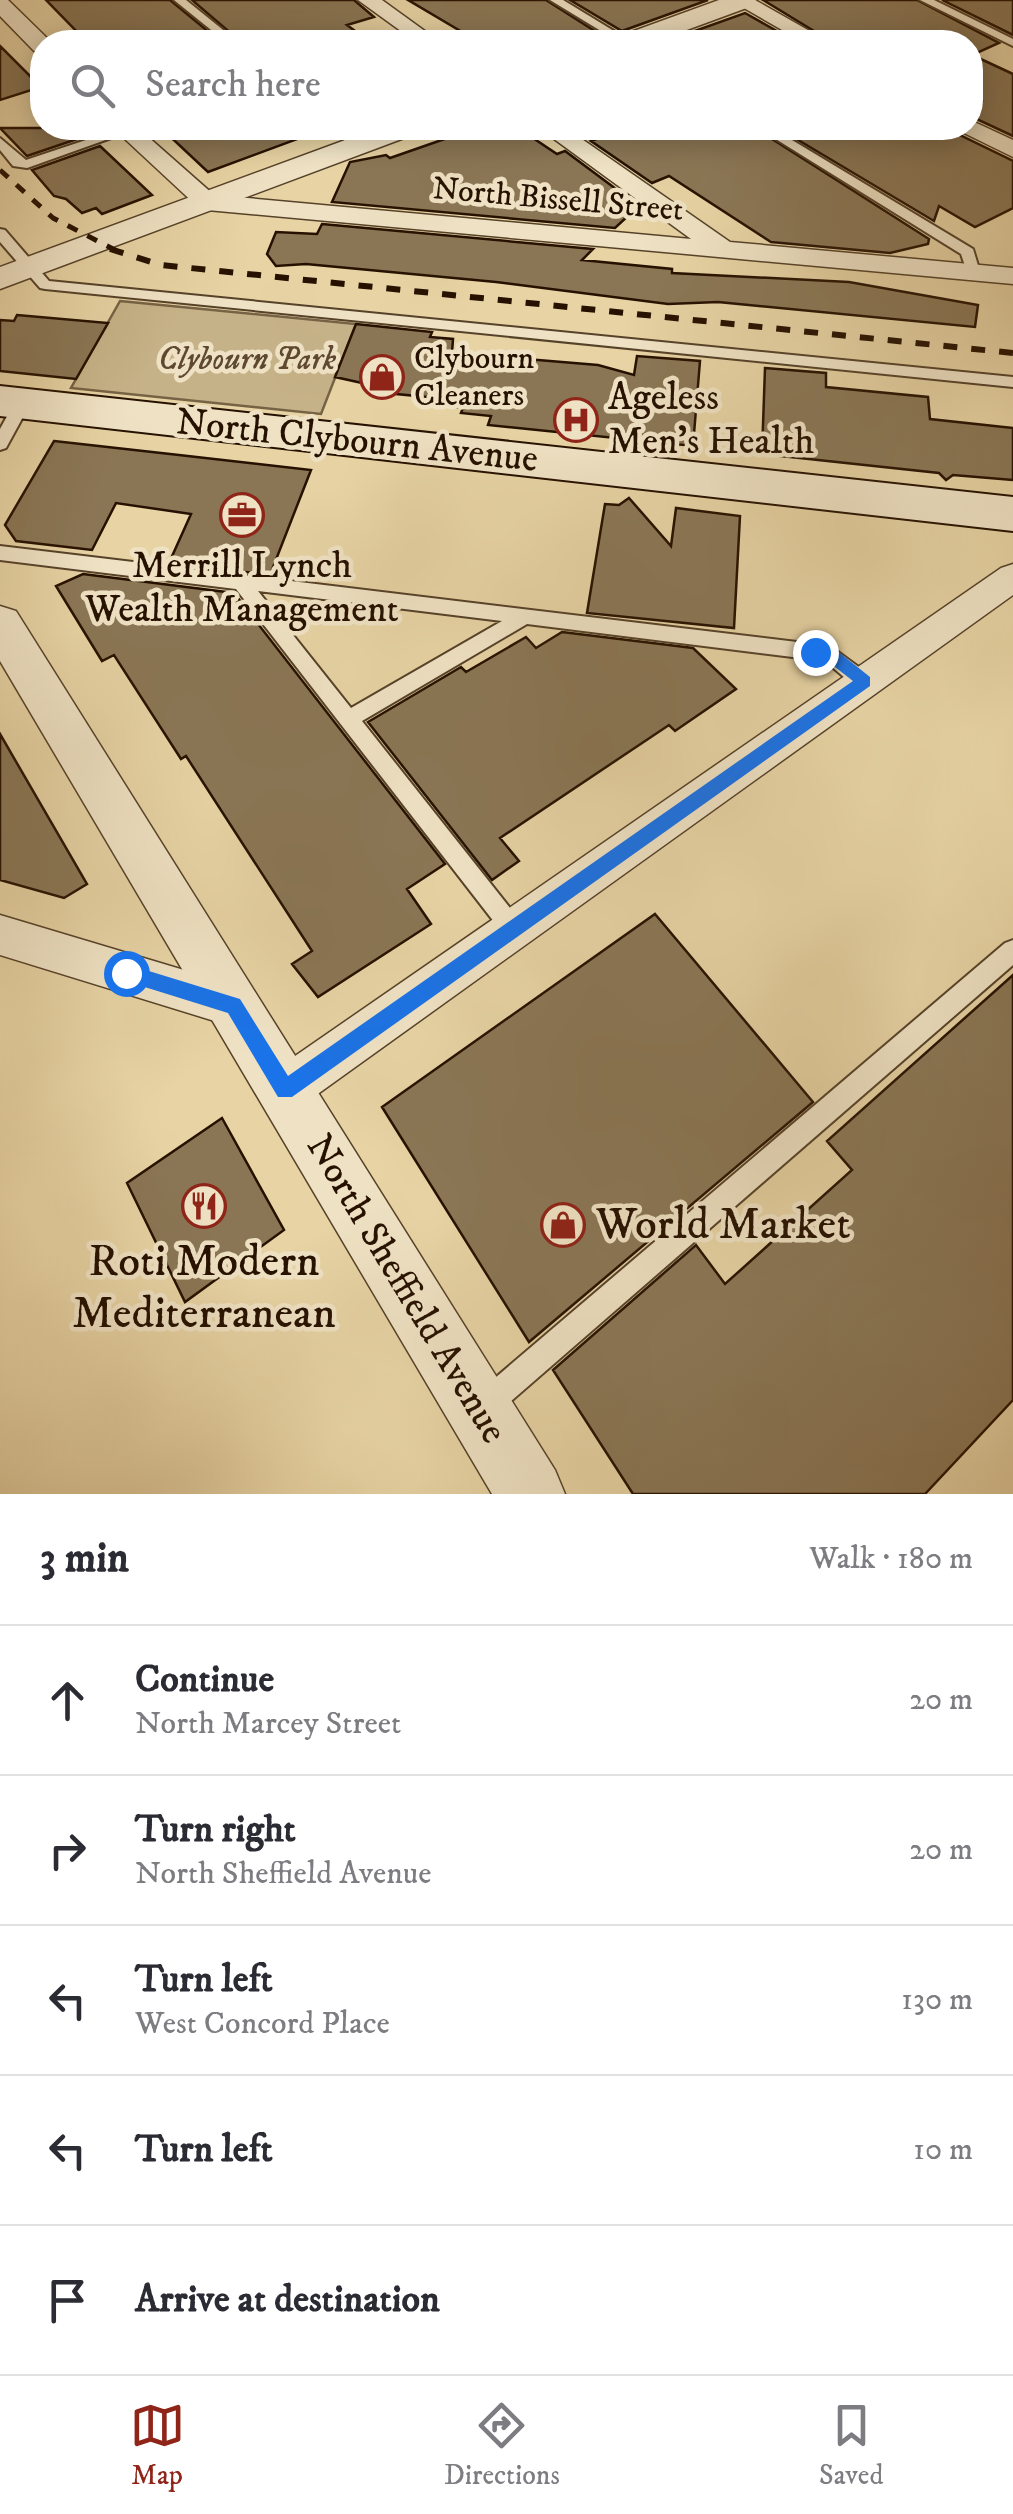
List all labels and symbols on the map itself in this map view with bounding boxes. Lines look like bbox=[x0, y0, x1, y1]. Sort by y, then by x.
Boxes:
street label: North Bissell Street bbox=[431, 169, 685, 231]
place label: Clybourn Cleaners bbox=[414, 339, 535, 416]
park label: Clybourn Park bbox=[158, 340, 337, 380]
shop icon: Clybourn Cleaners bbox=[359, 354, 405, 400]
place label: Ageless Men's Health bbox=[608, 374, 814, 466]
hospital icon: Ageless Men's Health bbox=[553, 397, 599, 443]
street label: North Clybourn Avenue bbox=[174, 398, 540, 484]
office icon: Merrill Lynch Wealth Management bbox=[219, 492, 265, 538]
place label: Merrill Lynch Wealth Management bbox=[84, 542, 399, 634]
route end bbox=[793, 630, 839, 676]
route start bbox=[104, 951, 150, 997]
street label: North Sheffield Avenue bbox=[295, 1126, 517, 1452]
restaurant icon: Roti Modern Mediterranean bbox=[181, 1183, 227, 1229]
place label: World Market bbox=[595, 1197, 851, 1253]
shop icon: World Market bbox=[540, 1202, 586, 1248]
place label: Roti Modern Mediterranean bbox=[72, 1234, 336, 1342]

